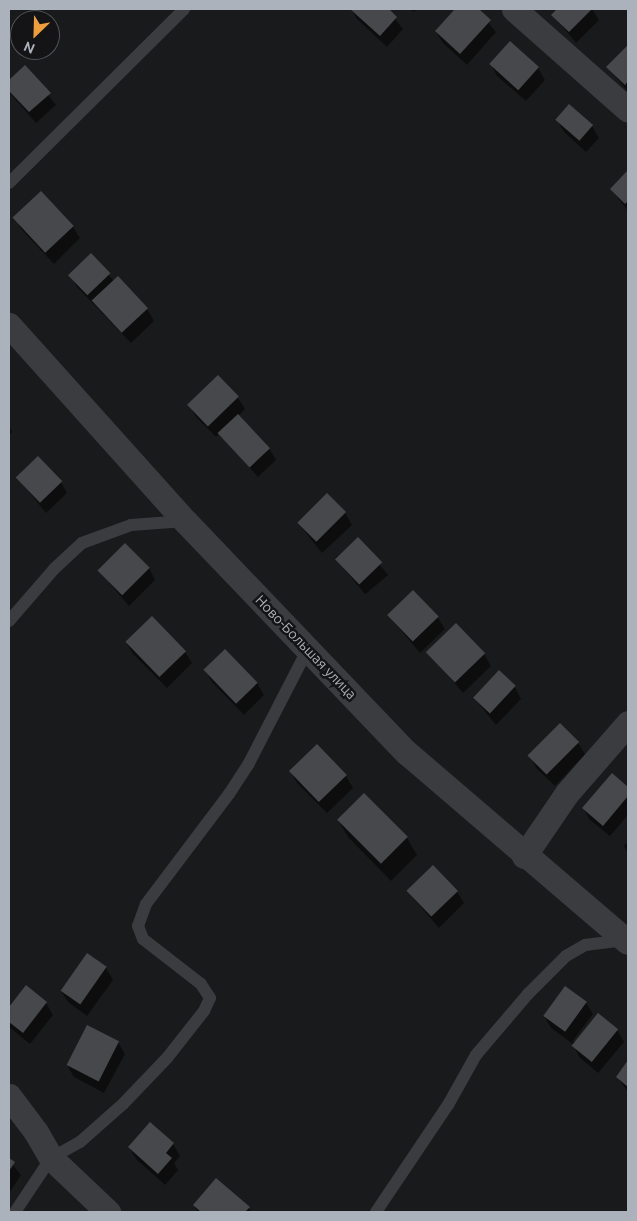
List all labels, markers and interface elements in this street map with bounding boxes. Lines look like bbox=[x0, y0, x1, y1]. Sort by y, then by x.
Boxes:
north arrow bbox=[10, 10, 60, 60]
text: N bbox=[21, 38, 37, 57]
street label: Ново-Большая улица bbox=[252, 592, 360, 702]

